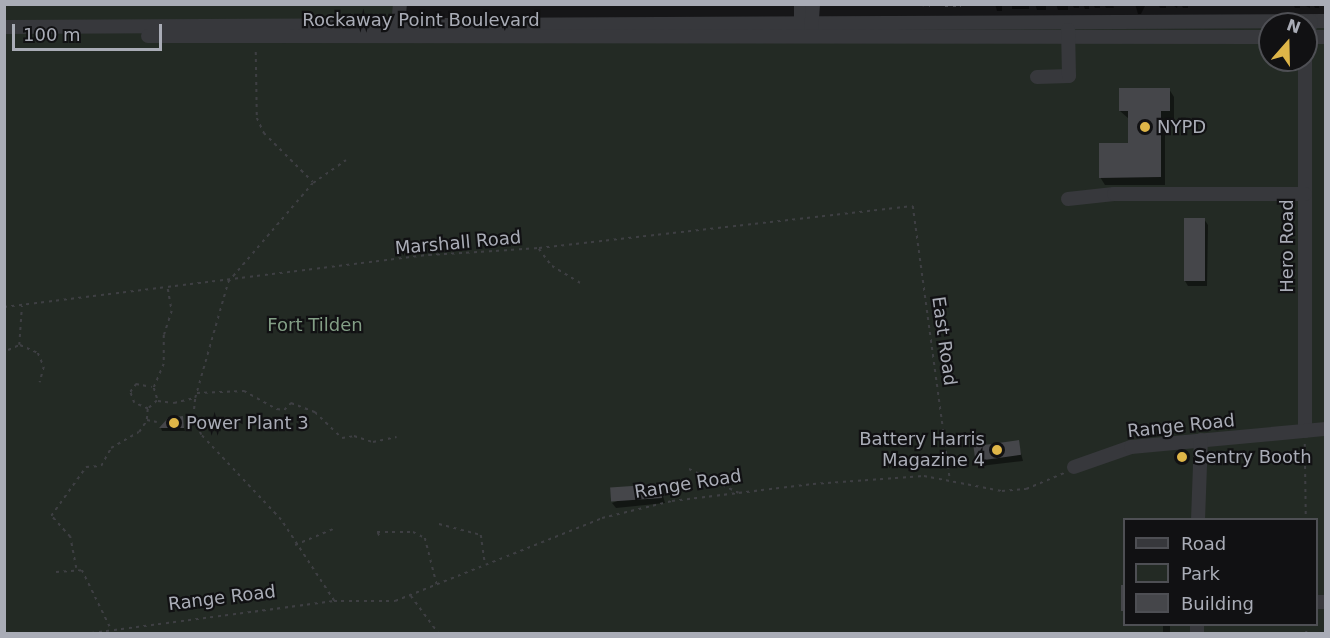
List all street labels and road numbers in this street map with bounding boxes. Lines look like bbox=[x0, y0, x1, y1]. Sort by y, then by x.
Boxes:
street label: Rockaway Point Boulevard bbox=[302, 9, 540, 31]
street label: Hero Road bbox=[1276, 199, 1298, 293]
street label: Marshall Road bbox=[394, 227, 522, 259]
street label: East Road bbox=[927, 295, 961, 387]
street label: Range Road bbox=[1126, 410, 1236, 442]
street label: Range Road bbox=[633, 465, 743, 503]
street label: Range Road bbox=[167, 581, 277, 615]

